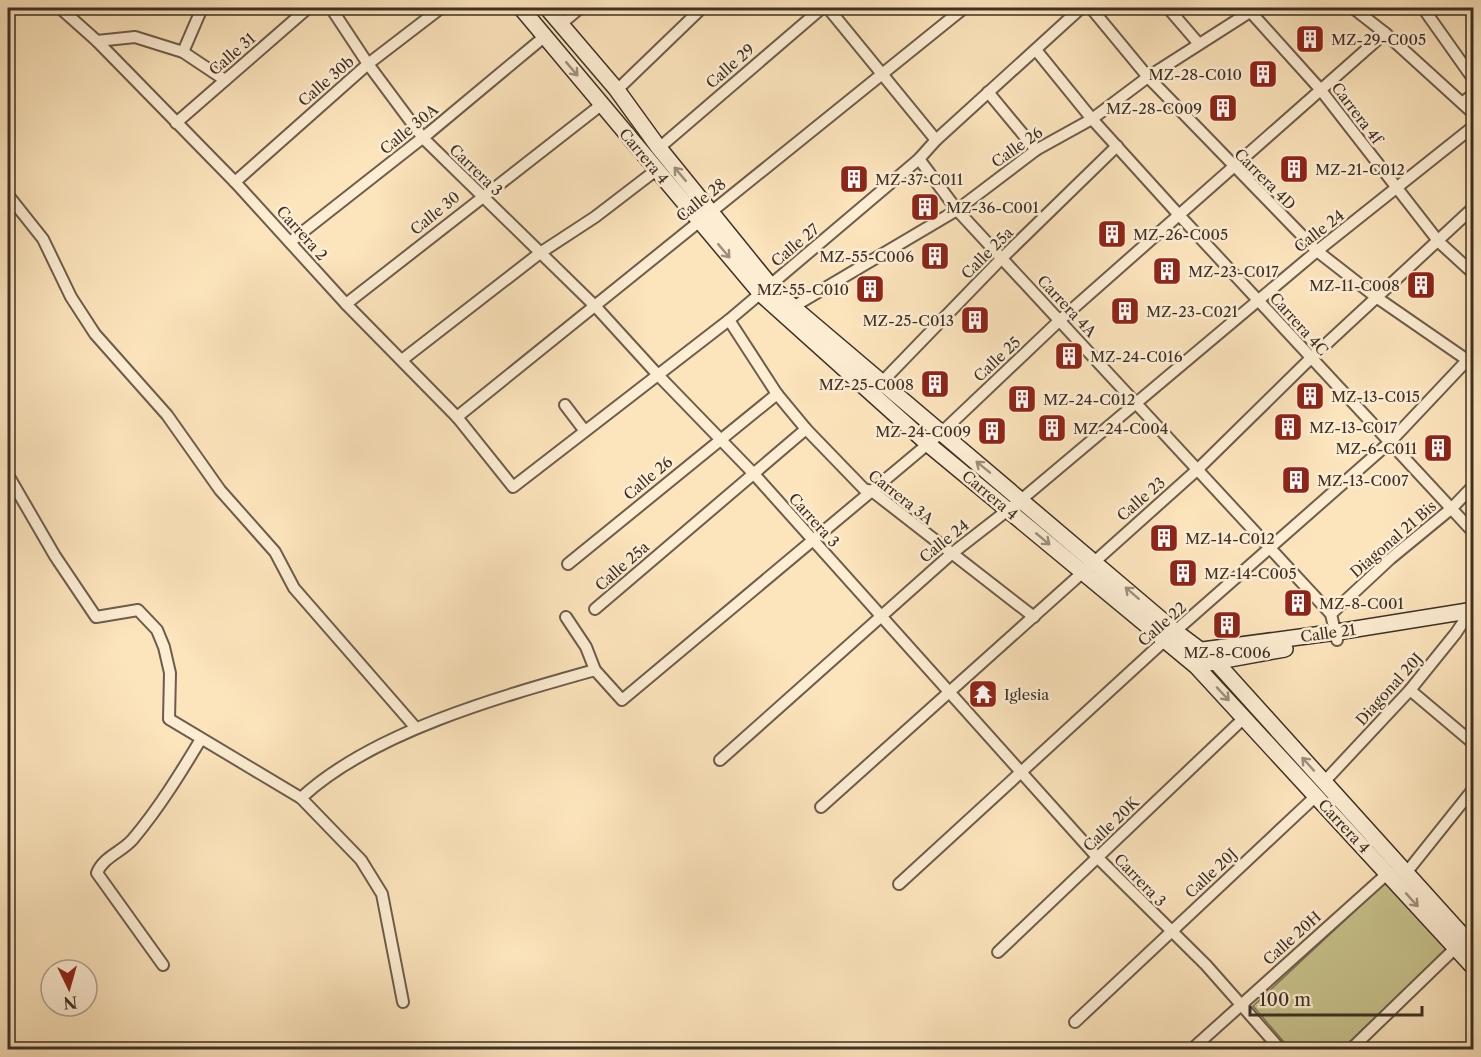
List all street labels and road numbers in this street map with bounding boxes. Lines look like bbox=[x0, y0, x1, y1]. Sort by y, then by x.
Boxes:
street label: Calle 31 bbox=[205, 28, 260, 79]
street label: Calle 29 bbox=[702, 40, 758, 92]
street label: Calle 30b bbox=[294, 52, 358, 110]
street label: Carrera 4f bbox=[1328, 78, 1387, 149]
street label: Calle 30A bbox=[376, 99, 443, 158]
street label: Calle 26 bbox=[988, 122, 1046, 171]
street label: Carrera 4 bbox=[615, 124, 673, 188]
street label: Carrera 3 bbox=[445, 140, 507, 200]
street label: Carrera 4D bbox=[1230, 144, 1300, 214]
street label: Calle 28 bbox=[672, 174, 730, 226]
street label: Calle 30 bbox=[406, 187, 464, 239]
street label: Carrera 2 bbox=[273, 202, 331, 264]
street label: Calle 24 bbox=[1290, 206, 1348, 256]
street label: Calle 27 bbox=[767, 219, 823, 271]
street label: Calle 25a bbox=[957, 223, 1017, 283]
street label: Carrera 4A bbox=[1033, 271, 1101, 342]
street label: Carrera 4C bbox=[1266, 288, 1332, 360]
street label: Calle 25 bbox=[969, 332, 1025, 386]
street label: Calle 26 bbox=[620, 452, 677, 504]
street label: Carrera 3A bbox=[865, 466, 938, 529]
street label: Carrera 4 bbox=[958, 466, 1022, 524]
street label: Calle 23 bbox=[1113, 473, 1169, 525]
street label: Carrera 3 bbox=[785, 489, 843, 551]
street label: Diagonal 21 Bis bbox=[1346, 496, 1440, 582]
street label: Calle 24 bbox=[915, 515, 973, 567]
street label: Calle 25a bbox=[591, 537, 653, 595]
street label: Calle 22 bbox=[1134, 598, 1190, 650]
street label: Calle 21 bbox=[1299, 620, 1358, 646]
street label: Diagonal 20J bbox=[1351, 649, 1427, 729]
street label: Calle 20K bbox=[1079, 792, 1144, 855]
street label: Carrera 4 bbox=[1314, 795, 1374, 857]
street label: Calle 20J bbox=[1181, 844, 1241, 902]
street label: Carrera 3 bbox=[1110, 849, 1170, 911]
street label: Calle 20H bbox=[1259, 907, 1325, 969]

